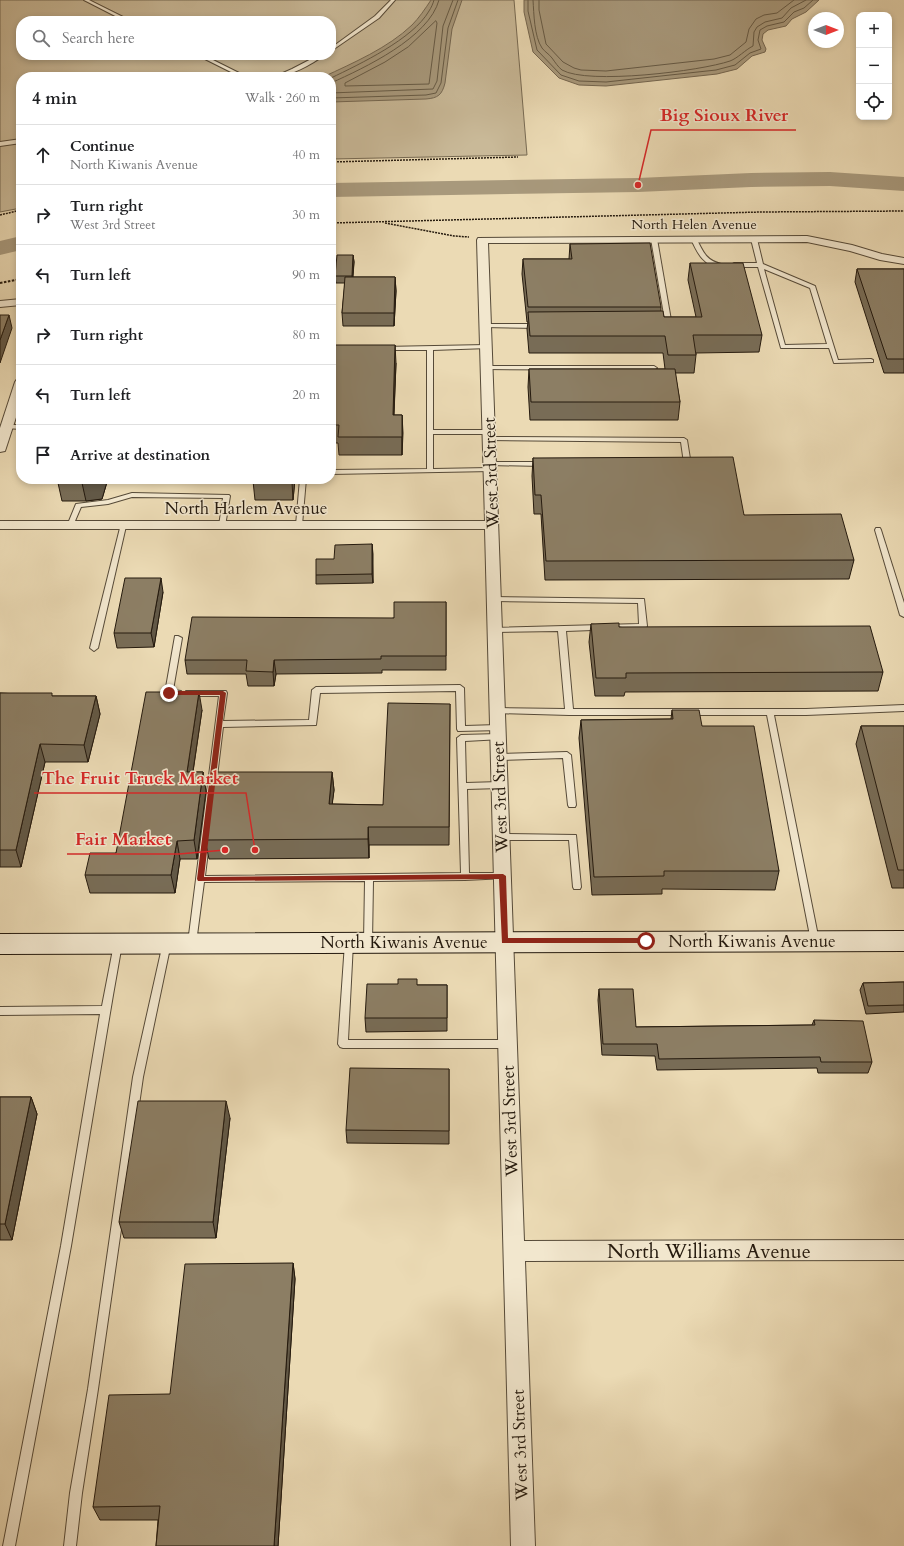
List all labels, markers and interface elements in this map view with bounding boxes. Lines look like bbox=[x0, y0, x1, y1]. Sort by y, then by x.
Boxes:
north arrow bbox=[808, 12, 844, 48]
map controls bbox=[856, 12, 892, 120]
button: + bbox=[856, 12, 892, 48]
search box bbox=[16, 16, 336, 60]
icon: search bbox=[30, 27, 52, 49]
text: Search here bbox=[62, 28, 135, 48]
button: − bbox=[856, 48, 892, 84]
button: locate bbox=[856, 84, 892, 120]
text: 4 min bbox=[32, 87, 77, 110]
text: Walk · 260 m bbox=[245, 89, 320, 107]
callout: Big Sioux River bbox=[651, 100, 796, 130]
text: Big Sioux River bbox=[660, 103, 789, 128]
text: Continue bbox=[70, 136, 135, 156]
icon: ahead bbox=[32, 144, 54, 166]
text: 40 m bbox=[292, 146, 320, 164]
text: North Kiwanis Avenue bbox=[70, 156, 198, 174]
text: Turn right bbox=[70, 196, 143, 216]
icon: right bbox=[32, 204, 54, 226]
text: 30 m bbox=[292, 206, 320, 224]
street label: North Helen Avenue bbox=[631, 215, 757, 234]
text: West 3rd Street bbox=[70, 216, 155, 234]
icon: left bbox=[32, 264, 54, 286]
text: Turn left bbox=[70, 265, 131, 285]
text: 90 m bbox=[292, 266, 320, 284]
icon: right bbox=[32, 324, 54, 346]
text: Turn right bbox=[70, 325, 143, 345]
text: 80 m bbox=[292, 326, 320, 344]
icon: left bbox=[32, 384, 54, 406]
text: Turn left bbox=[70, 385, 131, 405]
text: 20 m bbox=[292, 386, 320, 404]
street label: West 3rd Street bbox=[478, 416, 504, 530]
icon: arrive bbox=[32, 444, 54, 466]
text: Arrive at destination bbox=[70, 445, 210, 465]
street label: North Harlem Avenue bbox=[164, 497, 328, 520]
route end bbox=[160, 684, 178, 702]
street label: West 3rd Street bbox=[487, 740, 513, 854]
callout: The Fruit Truck Market bbox=[34, 763, 246, 793]
text: The Fruit Truck Market bbox=[42, 766, 239, 791]
callout: Fair Market bbox=[67, 824, 179, 854]
text: Fair Market bbox=[75, 827, 172, 852]
street label: North Kiwanis Avenue bbox=[668, 930, 836, 953]
street label: North Kiwanis Avenue bbox=[320, 931, 488, 954]
route start bbox=[637, 932, 655, 950]
street label: West 3rd Street bbox=[497, 1064, 523, 1178]
street label: North Williams Avenue bbox=[607, 1238, 811, 1265]
street label: West 3rd Street bbox=[507, 1388, 533, 1502]

